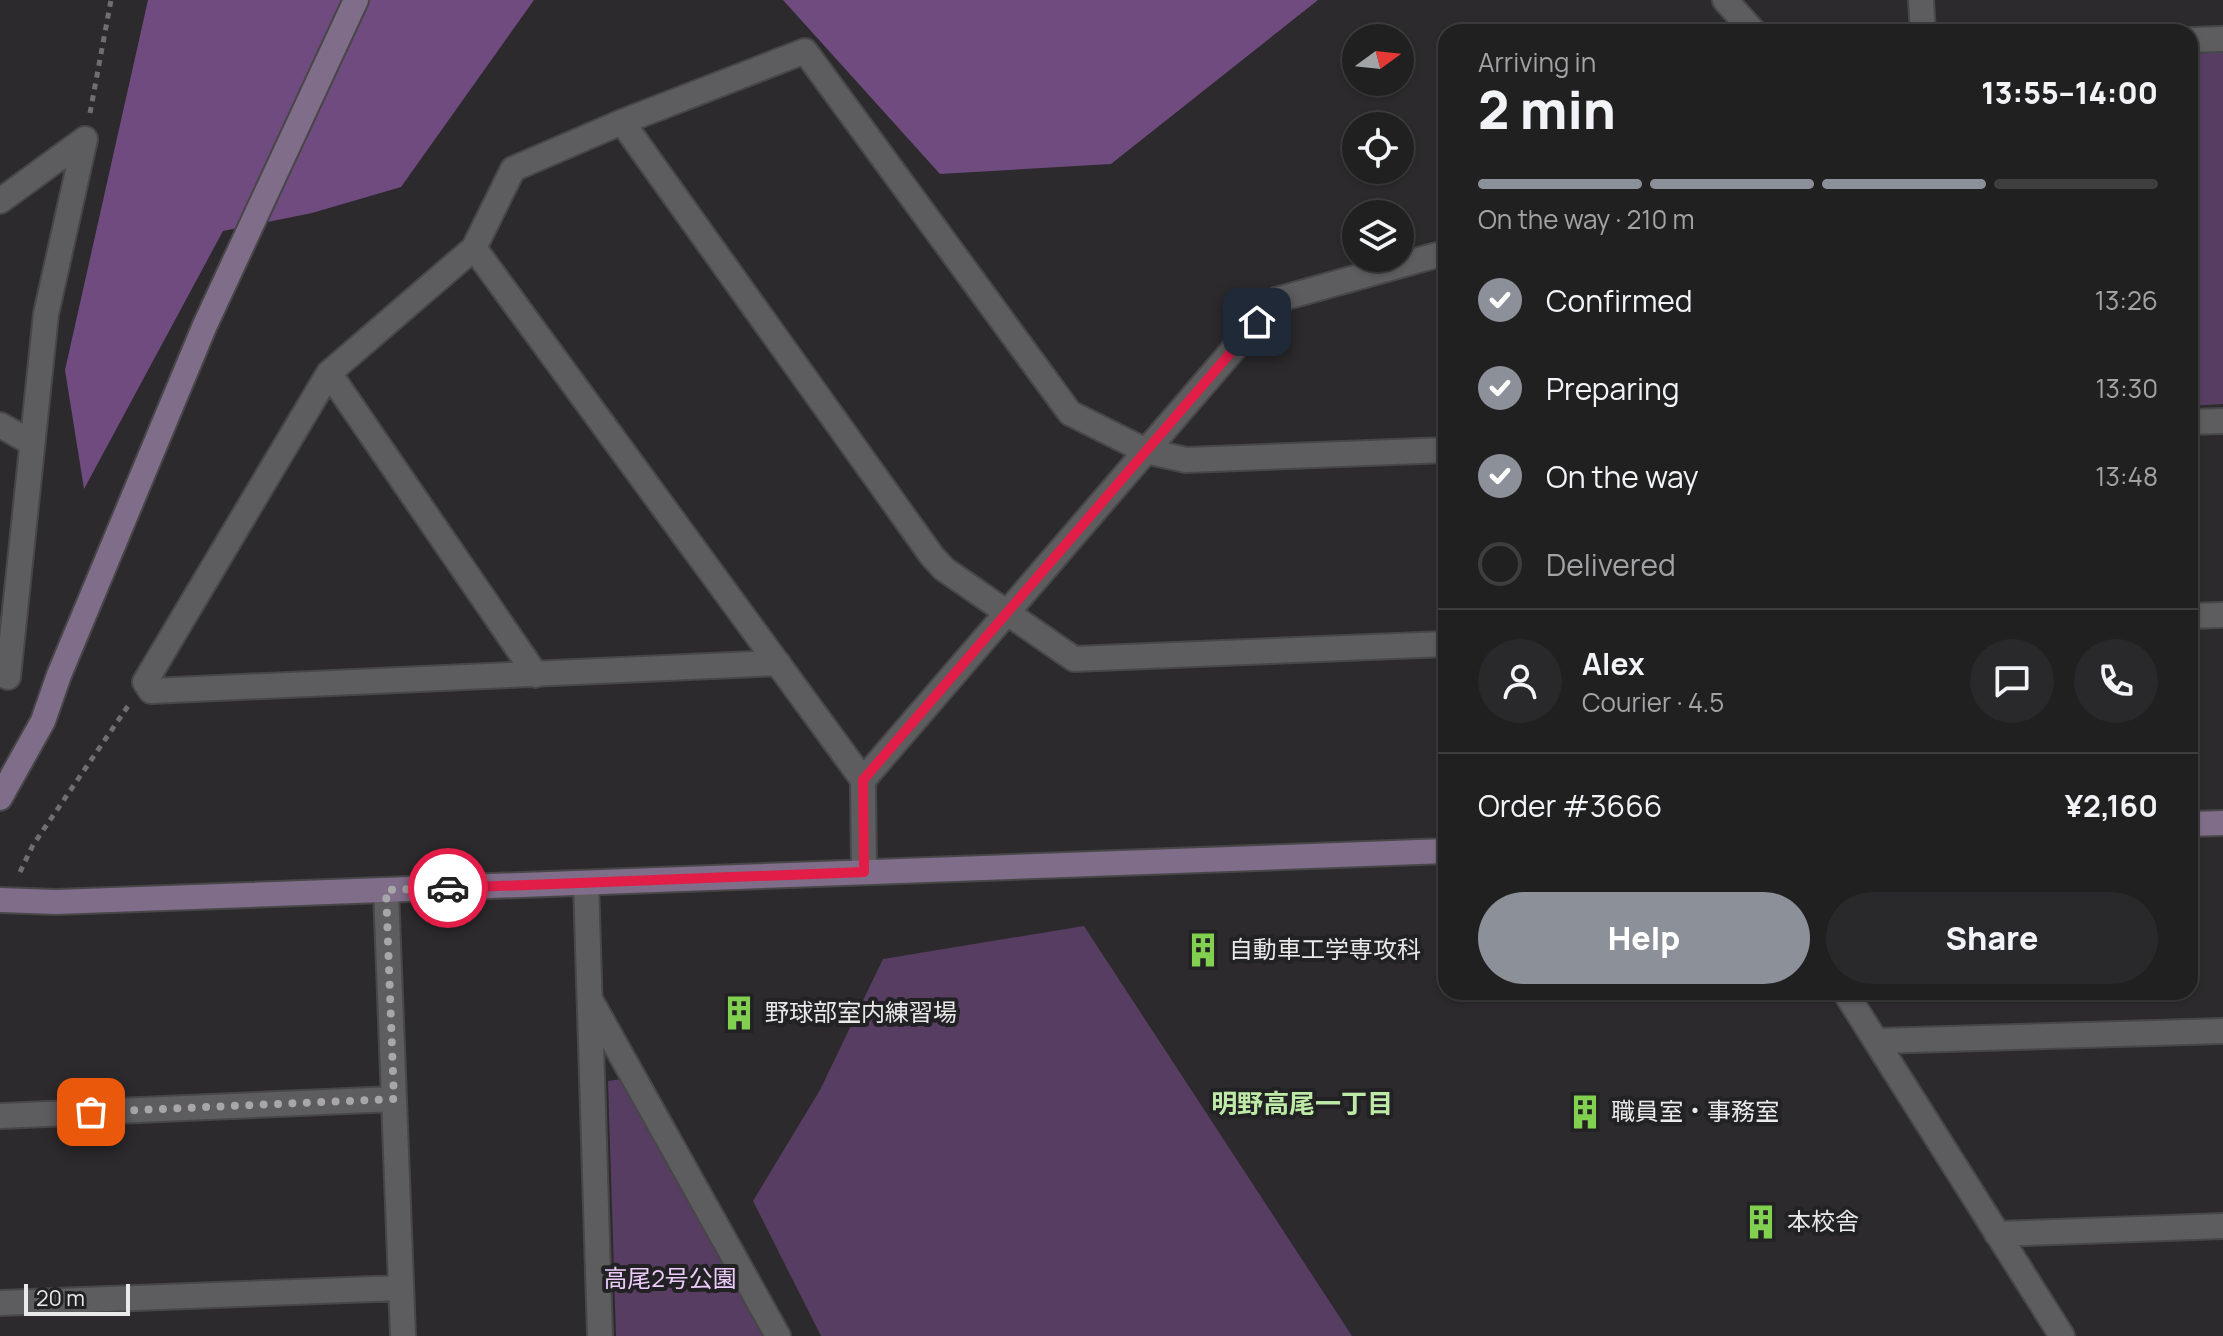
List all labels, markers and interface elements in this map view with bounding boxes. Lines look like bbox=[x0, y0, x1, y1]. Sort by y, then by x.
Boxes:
north arrow bbox=[1342, 24, 1414, 96]
map controls bbox=[1342, 24, 1414, 272]
text: Arriving in bbox=[1478, 44, 1596, 80]
text: 13:55–14:00 bbox=[1981, 72, 2158, 113]
text: 2 min bbox=[1478, 74, 1616, 145]
button: locate bbox=[1342, 112, 1414, 184]
button: layers bbox=[1342, 200, 1414, 272]
text: On the way · 210 m bbox=[1478, 201, 1695, 237]
icon: check bbox=[1478, 278, 1522, 322]
text: Confirmed bbox=[1546, 280, 1693, 321]
text: 13:26 bbox=[2095, 282, 2158, 318]
pin bbox=[1223, 288, 1291, 356]
icon: home bbox=[1235, 300, 1279, 344]
icon: check bbox=[1478, 366, 1522, 410]
text: Preparing bbox=[1546, 368, 1680, 409]
text: 13:30 bbox=[2095, 370, 2158, 406]
icon: check bbox=[1478, 454, 1522, 498]
text: On the way bbox=[1546, 456, 1699, 497]
text: 13:48 bbox=[2095, 458, 2158, 494]
text: Delivered bbox=[1546, 544, 1676, 585]
button: person bbox=[1478, 639, 1562, 723]
button: chat bbox=[1970, 639, 2054, 723]
button: phone bbox=[2074, 639, 2158, 723]
text: Alex bbox=[1582, 643, 1645, 684]
text: Courier · 4.5 bbox=[1582, 684, 1724, 720]
text: Order #3666 bbox=[1478, 785, 1662, 826]
text: ¥2,160 bbox=[2065, 785, 2158, 826]
courier bbox=[408, 848, 488, 928]
icon: car bbox=[426, 866, 470, 910]
button: Help bbox=[1478, 892, 1810, 984]
button: Share bbox=[1826, 892, 2158, 984]
building icon: 自動車工学専攻科 bbox=[1184, 931, 1222, 969]
place label: 自動車工学専攻科 bbox=[1229, 932, 1421, 965]
building icon: 野球部室内練習場 bbox=[720, 994, 758, 1032]
place label: 野球部室内練習場 bbox=[765, 995, 957, 1028]
pin bbox=[57, 1078, 125, 1146]
district label: 明野高尾一丁目 bbox=[1211, 1085, 1393, 1121]
icon: bag bbox=[69, 1090, 113, 1134]
building icon: 職員室・事務室 bbox=[1566, 1093, 1604, 1131]
place label: 職員室・事務室 bbox=[1611, 1094, 1779, 1127]
building icon: 本校舎 bbox=[1742, 1203, 1780, 1241]
place label: 本校舎 bbox=[1787, 1204, 1859, 1237]
park label: 高尾2号公園 bbox=[603, 1261, 737, 1294]
scale bar bbox=[24, 1280, 130, 1316]
text: 20 m bbox=[36, 1283, 85, 1313]

